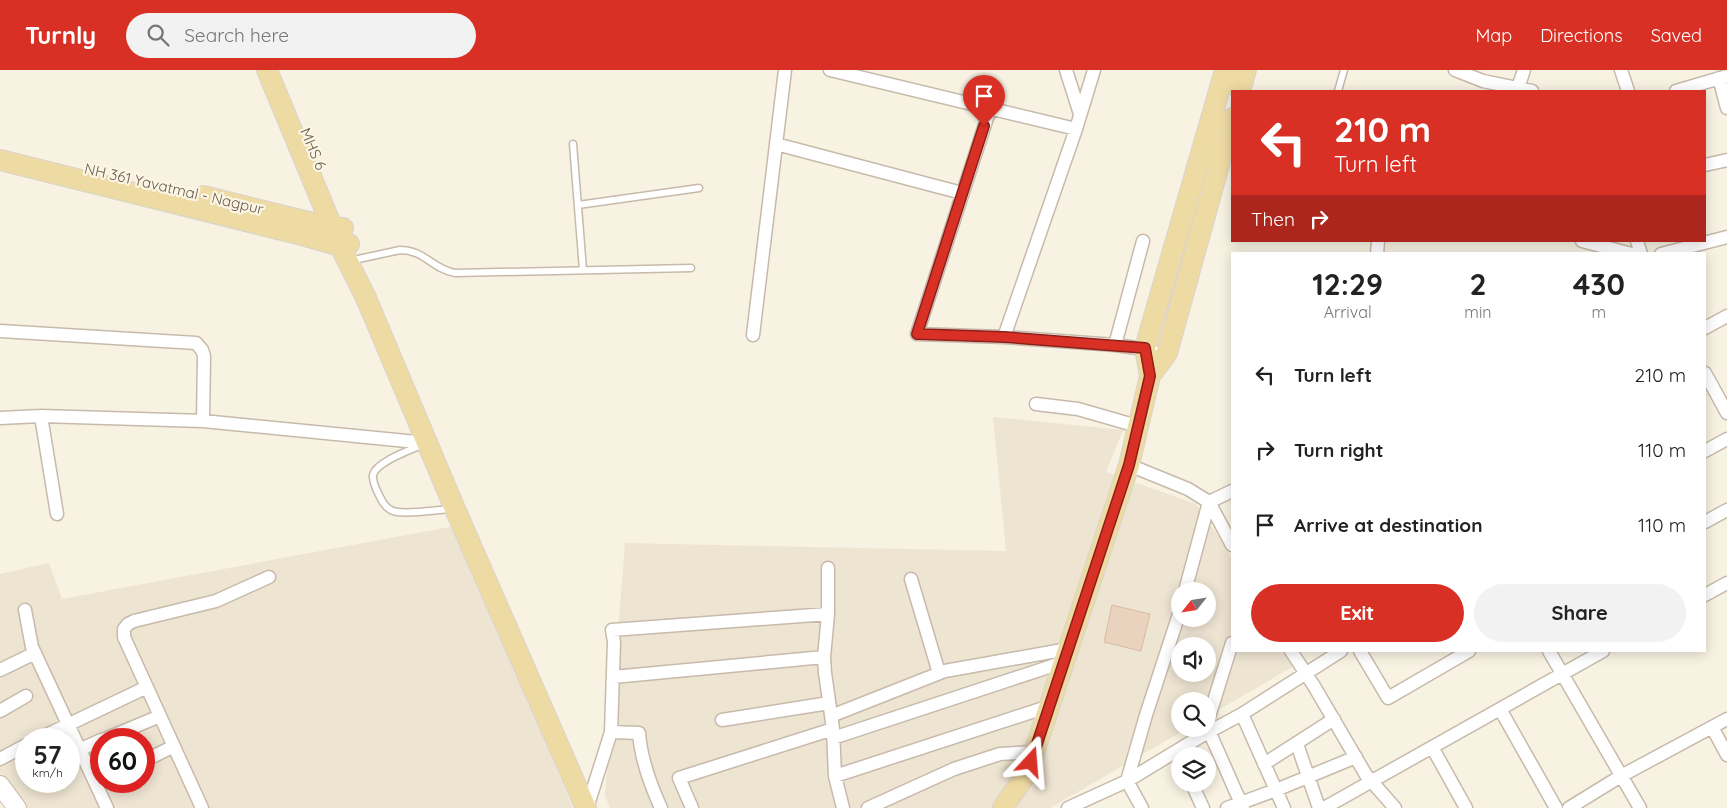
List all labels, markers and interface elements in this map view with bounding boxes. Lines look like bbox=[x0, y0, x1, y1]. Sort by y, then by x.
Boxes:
search box bbox=[126, 13, 476, 58]
text: Turnly bbox=[25, 20, 96, 50]
icon: search bbox=[144, 21, 172, 49]
text: Search here bbox=[184, 23, 289, 47]
text: Map bbox=[1475, 24, 1512, 47]
text: Directions bbox=[1540, 24, 1623, 47]
text: Saved bbox=[1651, 24, 1702, 47]
pin bbox=[963, 75, 1005, 126]
icon: arrive bbox=[970, 82, 998, 110]
text: 210 m bbox=[1334, 107, 1431, 151]
icon: left bbox=[1251, 110, 1316, 175]
street label: MHS 6 bbox=[296, 125, 331, 173]
text: Turn left bbox=[1334, 150, 1417, 178]
street label: NH 361 Yavatmal - Nagpur bbox=[83, 159, 266, 218]
icon: right bbox=[1305, 205, 1333, 233]
text: Then bbox=[1251, 207, 1295, 231]
text: 12:29 bbox=[1312, 265, 1383, 303]
text: 2 bbox=[1469, 265, 1486, 303]
text: 430 bbox=[1573, 265, 1625, 303]
text: Arrival bbox=[1324, 302, 1372, 322]
text: min bbox=[1464, 302, 1492, 322]
text: m bbox=[1591, 302, 1606, 322]
icon: left bbox=[1251, 361, 1279, 389]
text: Turn left bbox=[1294, 363, 1372, 387]
text: 210 m bbox=[1635, 363, 1686, 387]
icon: right bbox=[1251, 436, 1279, 464]
text: Turn right bbox=[1294, 438, 1383, 462]
text: 110 m bbox=[1638, 438, 1686, 462]
icon: arrive bbox=[1251, 511, 1279, 539]
text: Arrive at destination bbox=[1294, 513, 1483, 537]
text: 110 m bbox=[1638, 513, 1686, 537]
north arrow bbox=[1171, 582, 1216, 628]
map controls bbox=[1171, 582, 1216, 792]
button: Exit bbox=[1251, 584, 1464, 642]
button: Share bbox=[1474, 584, 1686, 642]
button: sound bbox=[1171, 637, 1216, 682]
button: search bbox=[1171, 692, 1216, 737]
speed limit sign: 60 bbox=[90, 728, 155, 793]
position arrow bbox=[1004, 735, 1056, 787]
text: 57 bbox=[33, 739, 62, 770]
button: layers bbox=[1171, 747, 1216, 792]
text: km/h bbox=[32, 765, 63, 780]

